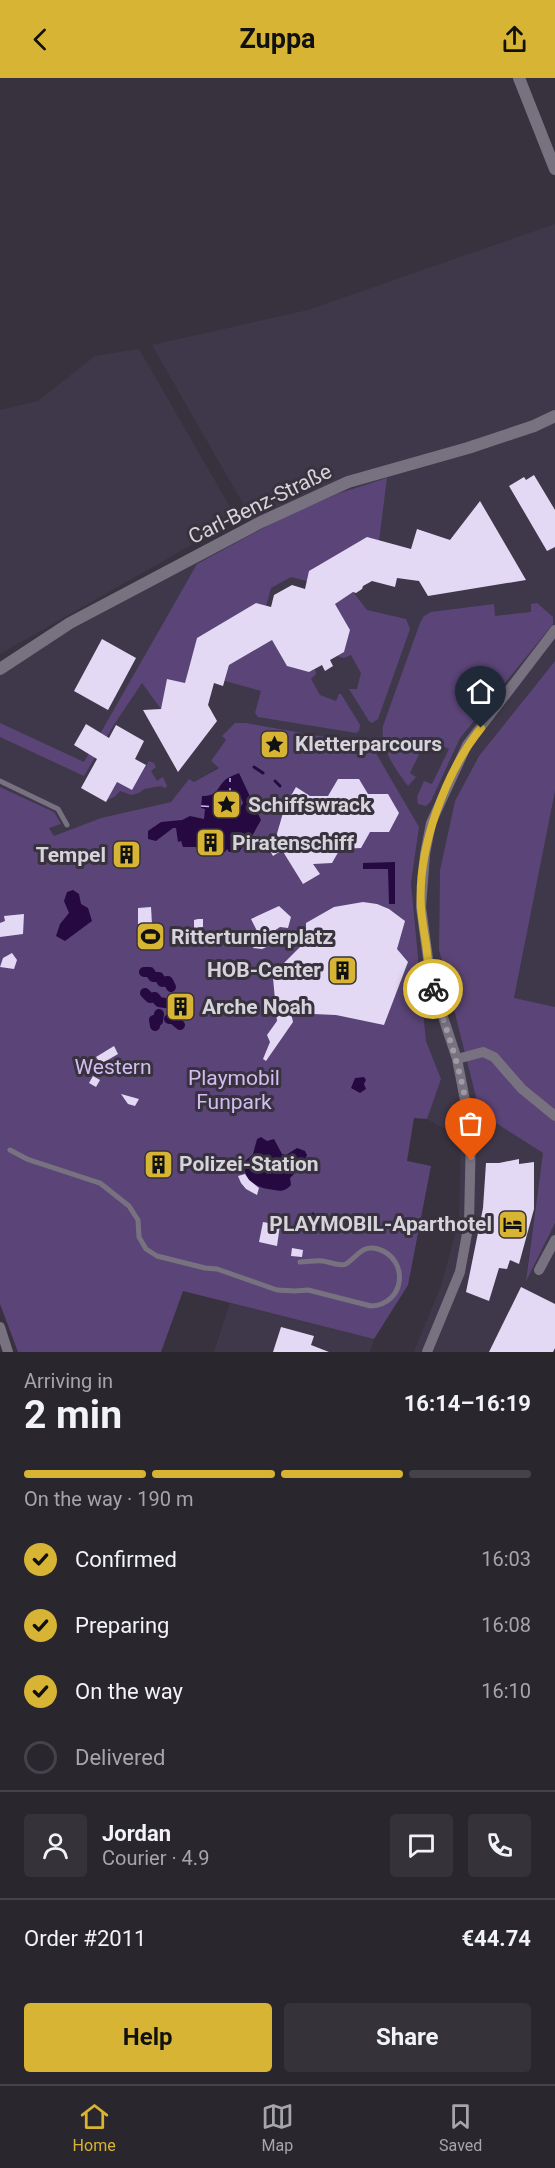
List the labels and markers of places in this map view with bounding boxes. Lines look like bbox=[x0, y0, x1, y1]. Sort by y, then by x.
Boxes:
pin bbox=[455, 666, 506, 728]
place icon: Kletterparcours bbox=[258, 728, 290, 760]
place label: Kletterparcours bbox=[295, 732, 442, 756]
place icon: Schiffswrack bbox=[211, 789, 243, 821]
place label: Schiffswrack bbox=[248, 793, 372, 817]
building icon: Piratenschiff bbox=[195, 827, 227, 859]
place label: Piratenschiff bbox=[232, 831, 354, 855]
building icon: Tempel bbox=[111, 839, 143, 871]
place label: Tempel bbox=[36, 843, 106, 867]
sports icon: Ritterturnierplatz bbox=[134, 921, 166, 953]
place label: Ritterturnierplatz bbox=[171, 925, 333, 949]
building icon: HOB-Center bbox=[326, 954, 358, 986]
place label: HOB-Center bbox=[207, 958, 321, 982]
building icon: Arche Noah bbox=[165, 991, 197, 1023]
place label: Arche Noah bbox=[202, 995, 313, 1019]
pin bbox=[445, 1098, 496, 1160]
building icon: Polizei-Station bbox=[142, 1148, 174, 1180]
place label: Polizei-Station bbox=[179, 1152, 319, 1176]
hotel icon: PLAYMOBIL-Aparthotel bbox=[497, 1208, 529, 1240]
place label: PLAYMOBIL-Aparthotel bbox=[269, 1212, 492, 1236]

